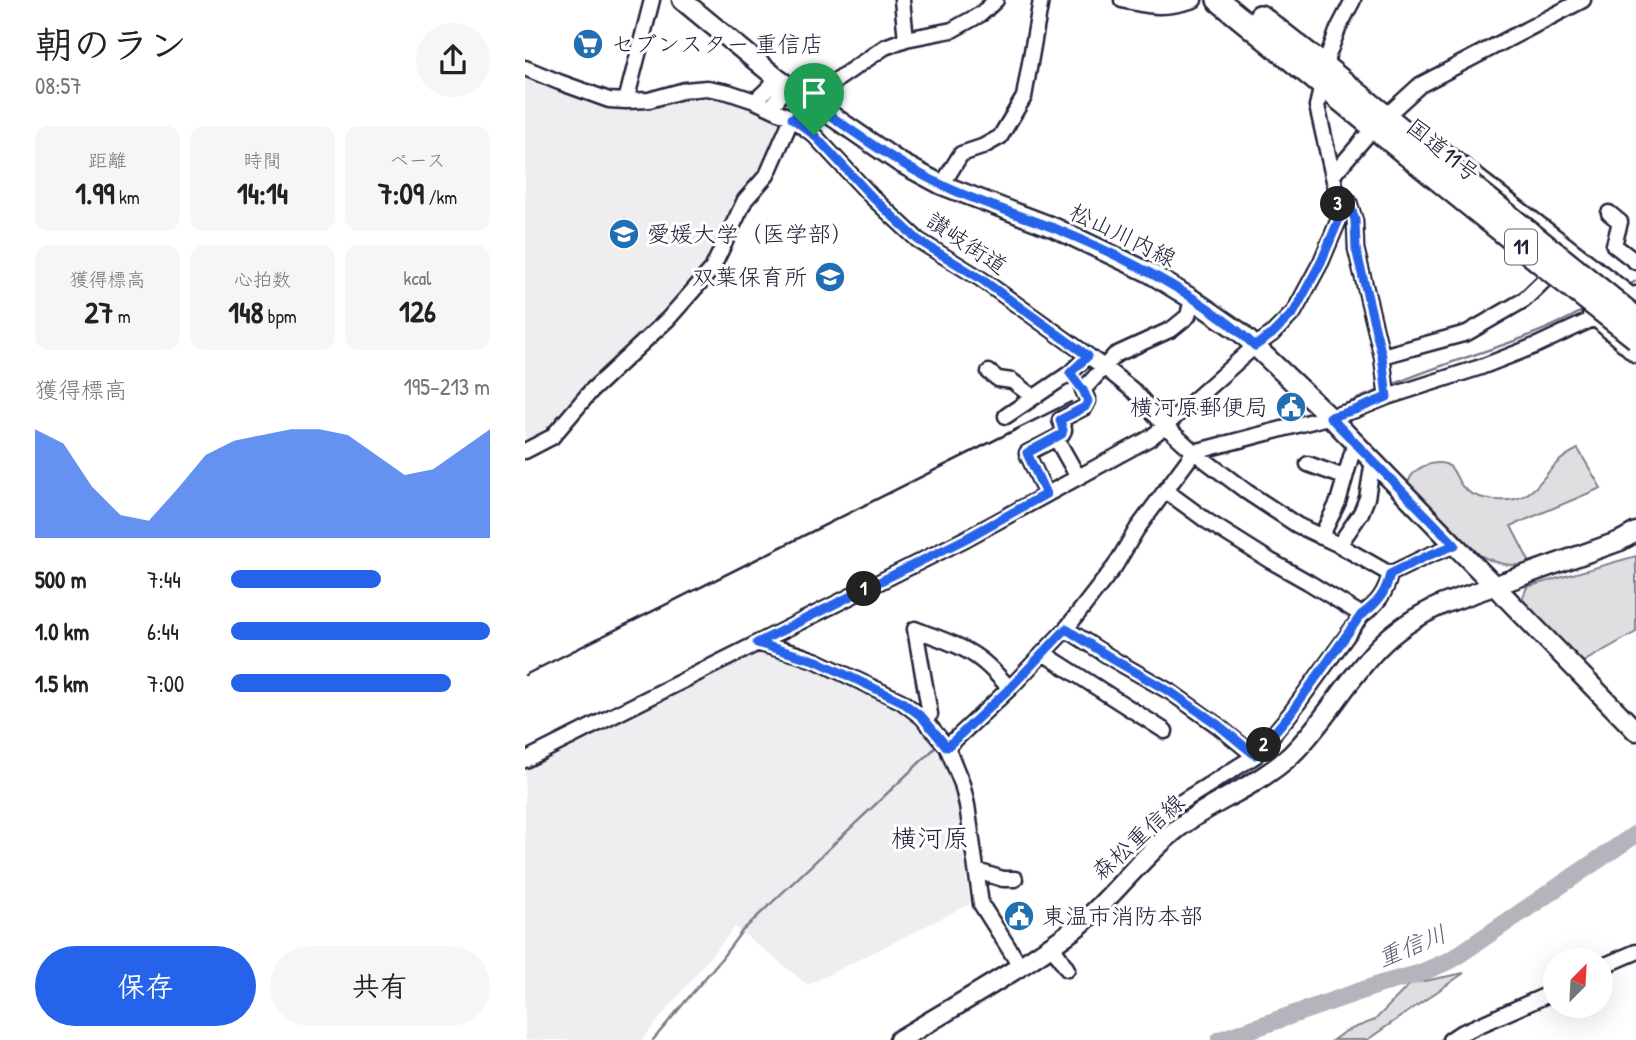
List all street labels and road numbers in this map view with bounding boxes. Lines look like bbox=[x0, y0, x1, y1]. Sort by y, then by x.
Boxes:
street label: 国道11号 bbox=[1400, 111, 1486, 189]
street label: 松山川内線 bbox=[1065, 195, 1182, 274]
street label: 讃岐街道 bbox=[920, 204, 1014, 281]
road number: 11 bbox=[1505, 230, 1537, 264]
street label: 森松重信線 bbox=[1085, 787, 1191, 887]

